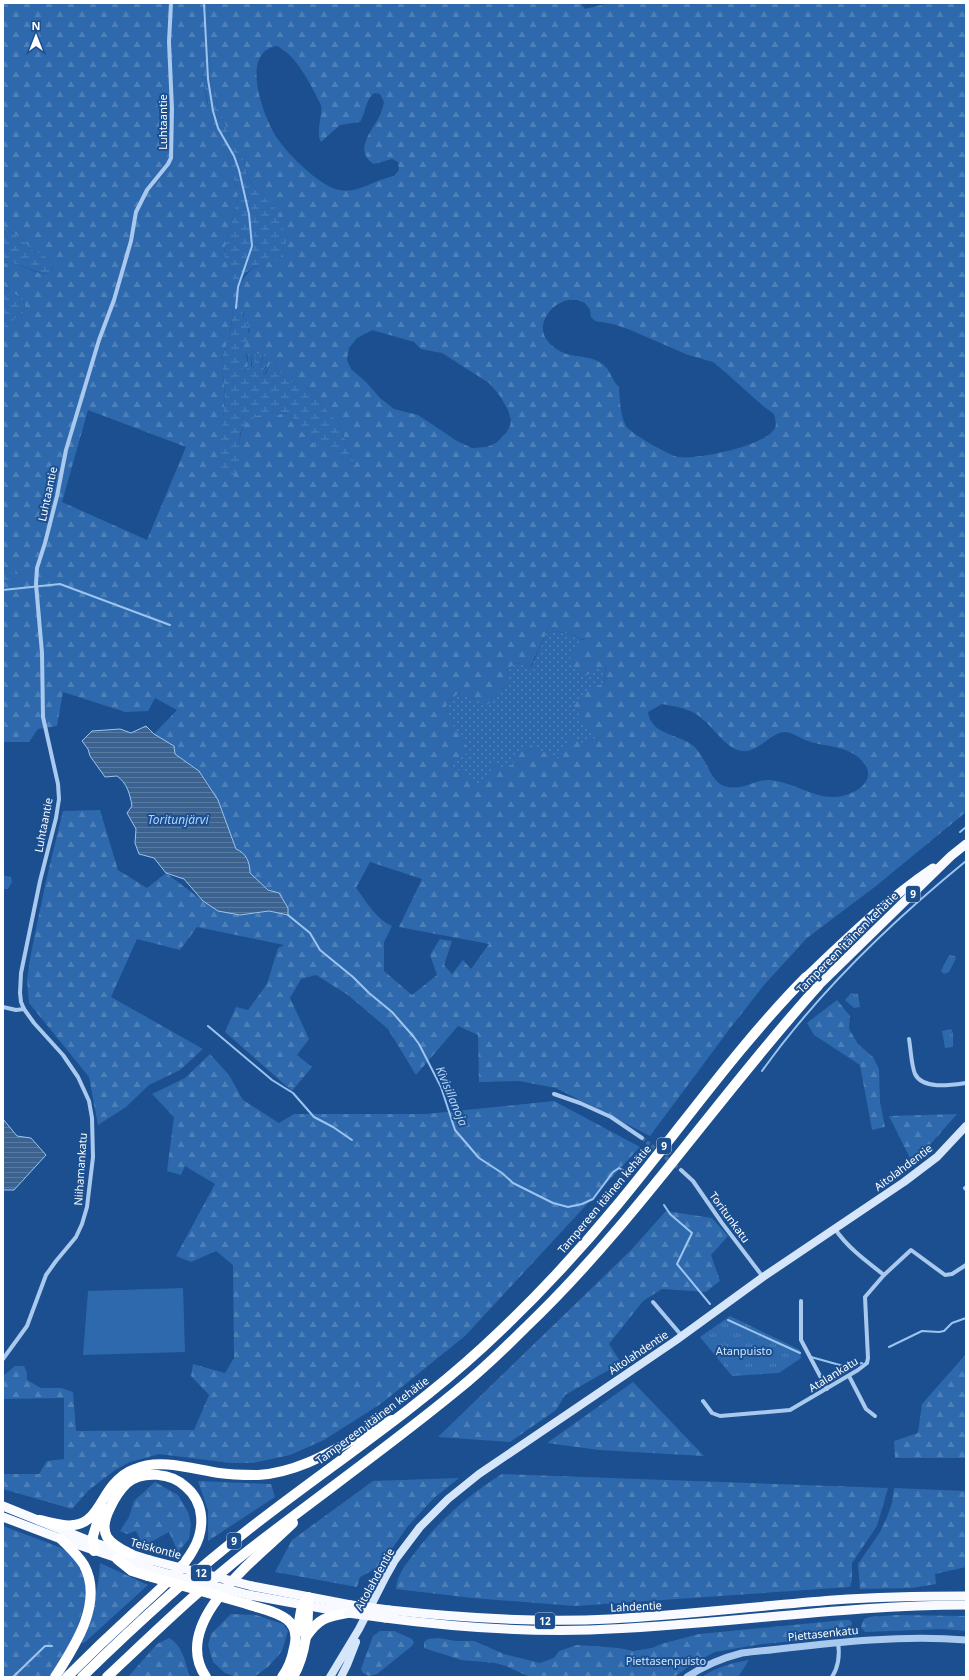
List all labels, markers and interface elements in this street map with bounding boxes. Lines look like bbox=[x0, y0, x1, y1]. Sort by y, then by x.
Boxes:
north arrow bbox=[16, 16, 56, 56]
text: N bbox=[32, 18, 40, 33]
street label: Luhtaantie bbox=[155, 94, 170, 150]
street label: Luhtaantie bbox=[34, 465, 60, 523]
street label: Luhtaantie bbox=[30, 796, 56, 854]
water label: Toritunjärvi bbox=[147, 811, 209, 828]
road number: 9 bbox=[906, 886, 920, 902]
street label: Tampereen itäinen kehätie bbox=[793, 888, 901, 996]
water label: Kivisillanoja bbox=[432, 1063, 472, 1129]
street label: Niihamankatu bbox=[70, 1132, 90, 1206]
road number: 9 bbox=[657, 1138, 671, 1154]
street label: Aitolahdentie bbox=[871, 1140, 935, 1194]
street label: Tampereen itäinen kehätie bbox=[554, 1141, 654, 1257]
street label: Toritunkatu bbox=[706, 1188, 754, 1246]
street label: Aitolahdentie bbox=[605, 1326, 671, 1378]
park label: Atanpuisto bbox=[716, 1343, 772, 1358]
street label: Atalankatu bbox=[805, 1353, 861, 1395]
street label: Tampereen itäinen kehätie bbox=[313, 1373, 431, 1467]
road number: 9 bbox=[227, 1533, 241, 1549]
street label: Teiskontie bbox=[129, 1534, 183, 1562]
street label: Aitolahdentie bbox=[351, 1545, 397, 1613]
road number: 12 bbox=[191, 1565, 211, 1581]
street label: Lahdentie bbox=[610, 1597, 662, 1615]
road number: 12 bbox=[535, 1613, 555, 1629]
street label: Piettasenkatu bbox=[787, 1622, 859, 1644]
park label: Piettasenpuisto bbox=[626, 1653, 707, 1668]

